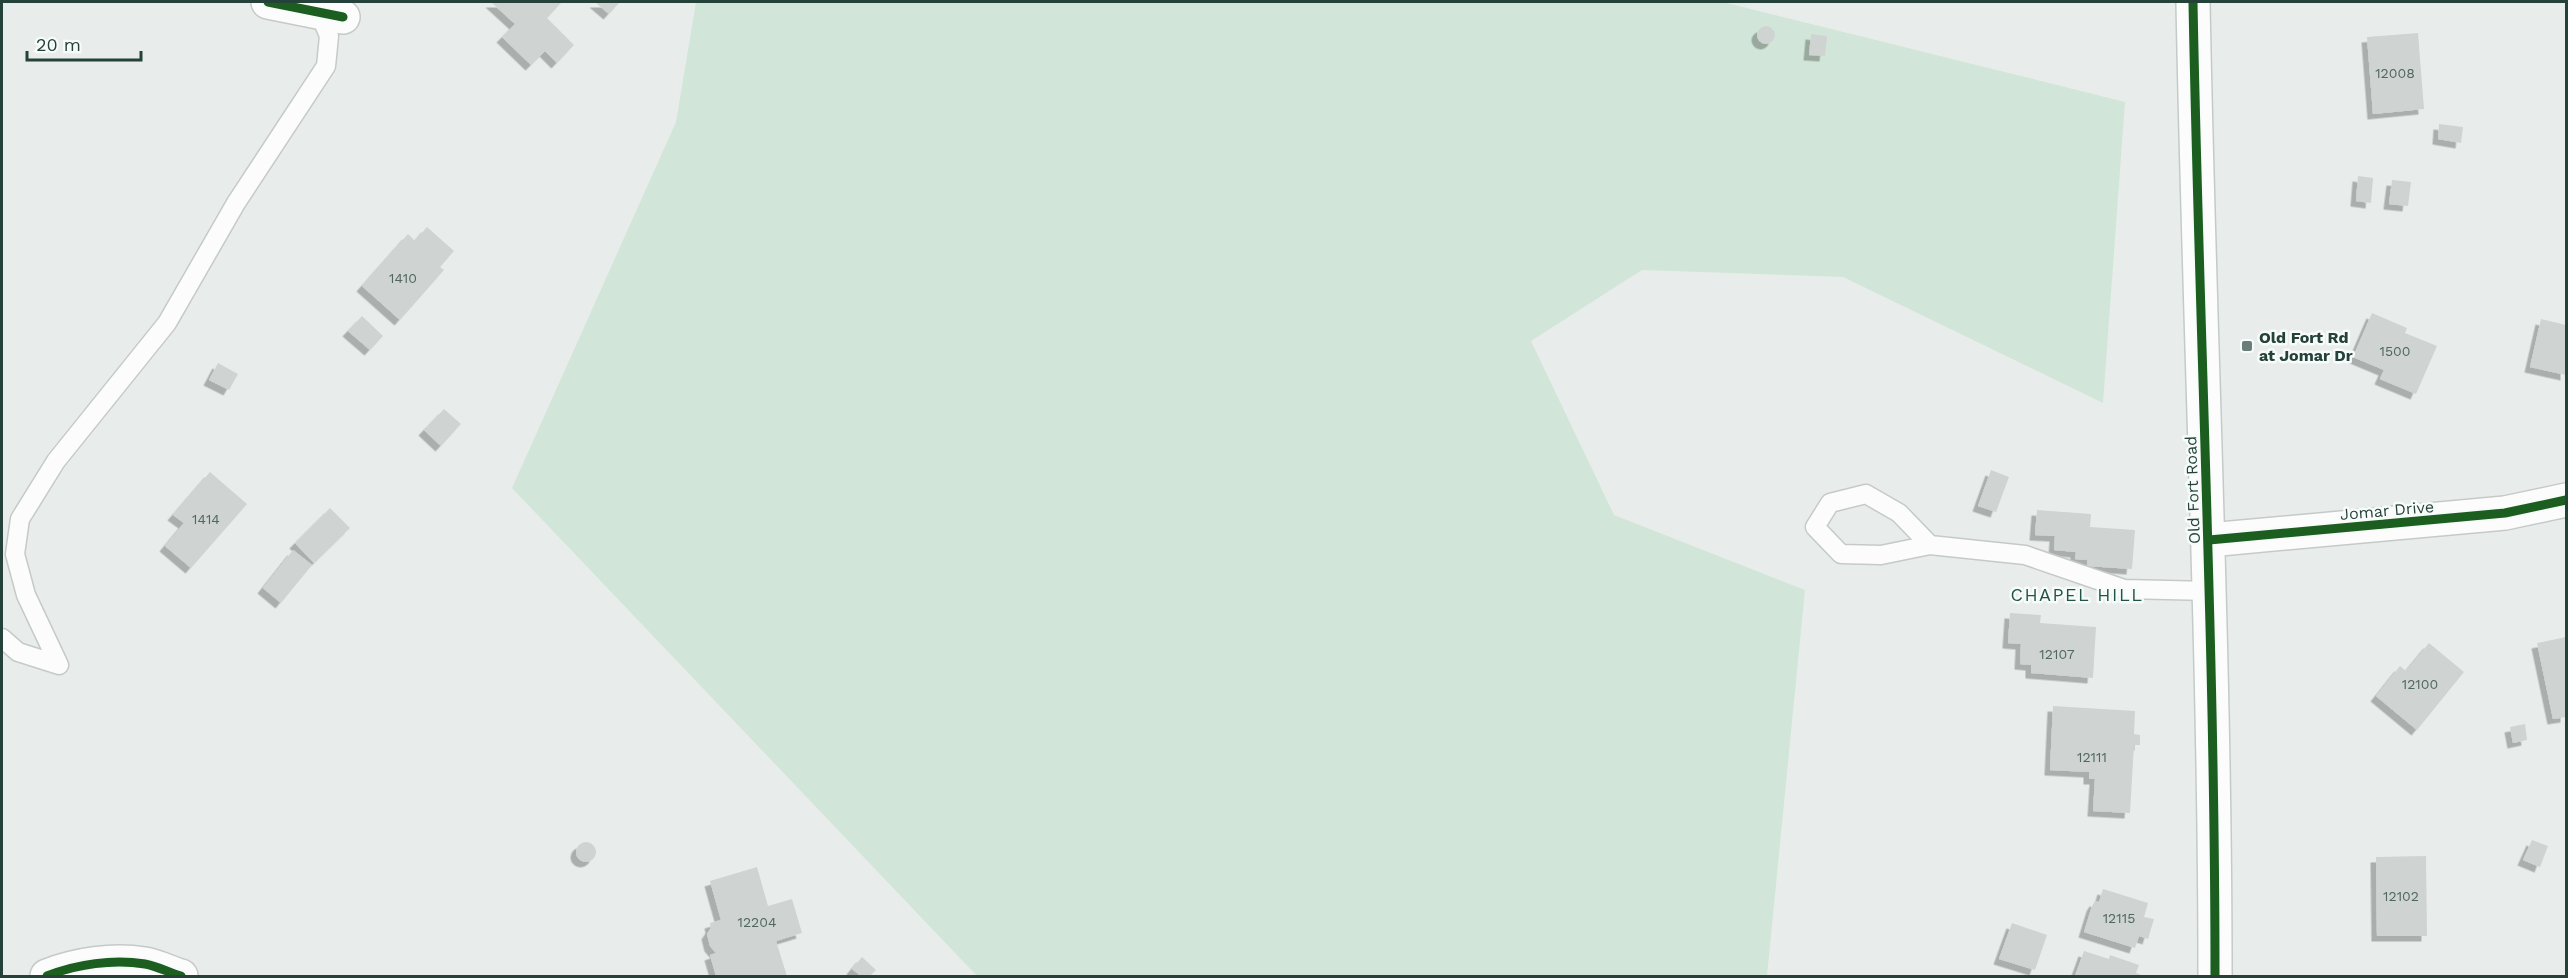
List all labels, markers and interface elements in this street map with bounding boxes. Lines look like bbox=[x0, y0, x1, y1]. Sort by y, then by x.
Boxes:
scale bar bbox=[27, 24, 141, 62]
text: 20 m bbox=[36, 34, 81, 55]
house number: 12008 bbox=[2375, 65, 2415, 81]
house number: 1410 bbox=[389, 270, 417, 286]
place label: Old Fort Rd at Jomar Dr bbox=[2259, 328, 2353, 365]
marker: Old Fort Rd at Jomar Dr bbox=[2240, 339, 2254, 353]
house number: 1500 bbox=[2379, 343, 2411, 359]
street label: Old Fort Road bbox=[2181, 436, 2204, 544]
street label: Jomar Drive bbox=[2339, 497, 2435, 524]
house number: 1414 bbox=[192, 511, 220, 527]
district label: CHAPEL HILL bbox=[2011, 584, 2143, 605]
house number: 12107 bbox=[2039, 646, 2075, 662]
house number: 12100 bbox=[2402, 676, 2438, 692]
house number: 12111 bbox=[2077, 749, 2107, 765]
house number: 12102 bbox=[2383, 888, 2419, 904]
house number: 12115 bbox=[2103, 910, 2135, 926]
house number: 12204 bbox=[737, 914, 777, 930]

